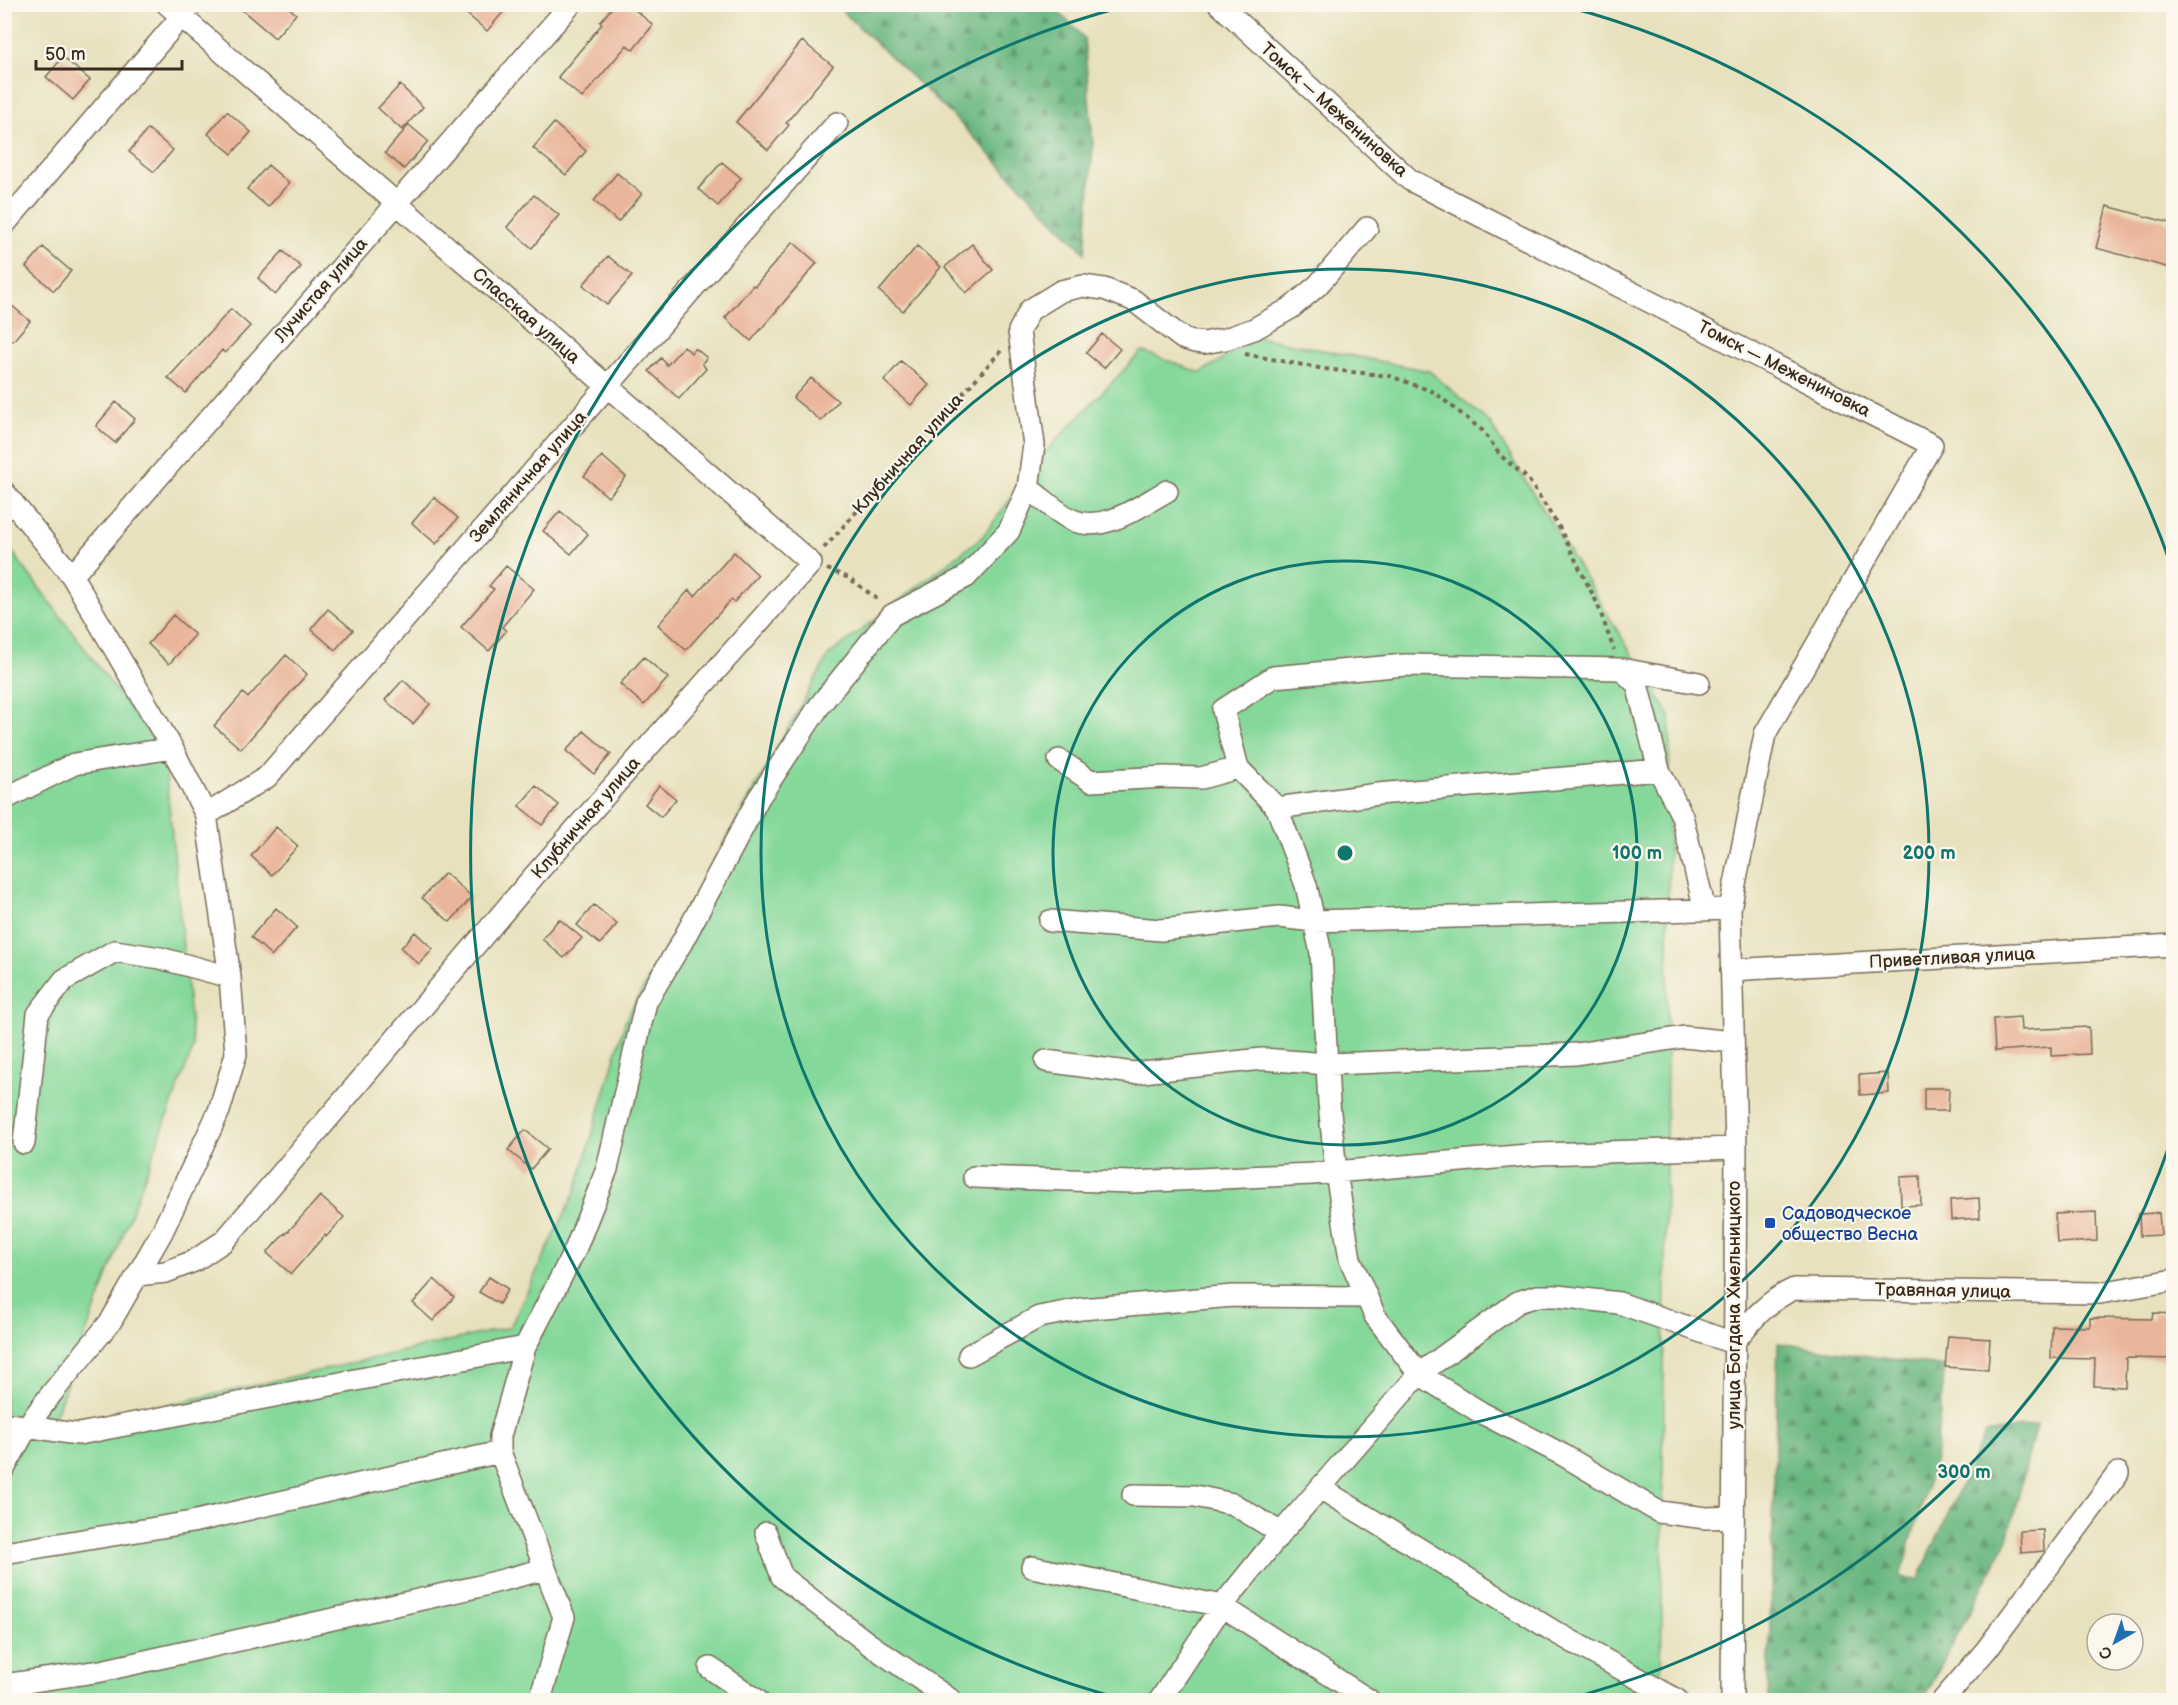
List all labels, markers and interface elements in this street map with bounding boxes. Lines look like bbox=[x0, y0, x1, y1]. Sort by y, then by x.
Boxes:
scale bar bbox=[36, 33, 182, 71]
street label: Томск — Межениновка bbox=[1256, 38, 1412, 182]
text: 50 m bbox=[45, 44, 86, 65]
street label: Лучистая улица bbox=[269, 233, 372, 347]
street label: Спасская улица bbox=[468, 264, 584, 369]
street label: Томск — Межениновка bbox=[1694, 316, 1874, 422]
street label: Клубничная улица bbox=[848, 389, 968, 519]
street label: Земляничная улица bbox=[465, 407, 591, 547]
street label: Клубничная улица bbox=[527, 752, 645, 883]
centre of rings bbox=[1335, 843, 1355, 863]
text: 100 m bbox=[1612, 843, 1662, 864]
text: 200 m bbox=[1902, 843, 1956, 864]
street label: Приветливая улица bbox=[1868, 943, 2036, 973]
street label: улица Богдана Хмельницкого bbox=[1724, 1181, 1745, 1429]
place label: Садоводческое общество Весна bbox=[1782, 1203, 1918, 1245]
marker: Садоводческое общество Весна bbox=[1763, 1216, 1777, 1230]
street label: Травяная улица bbox=[1875, 1279, 2012, 1303]
text: 300 m bbox=[1937, 1462, 1991, 1483]
north arrow bbox=[2085, 1612, 2145, 1672]
text: С bbox=[2096, 1641, 2117, 1663]

